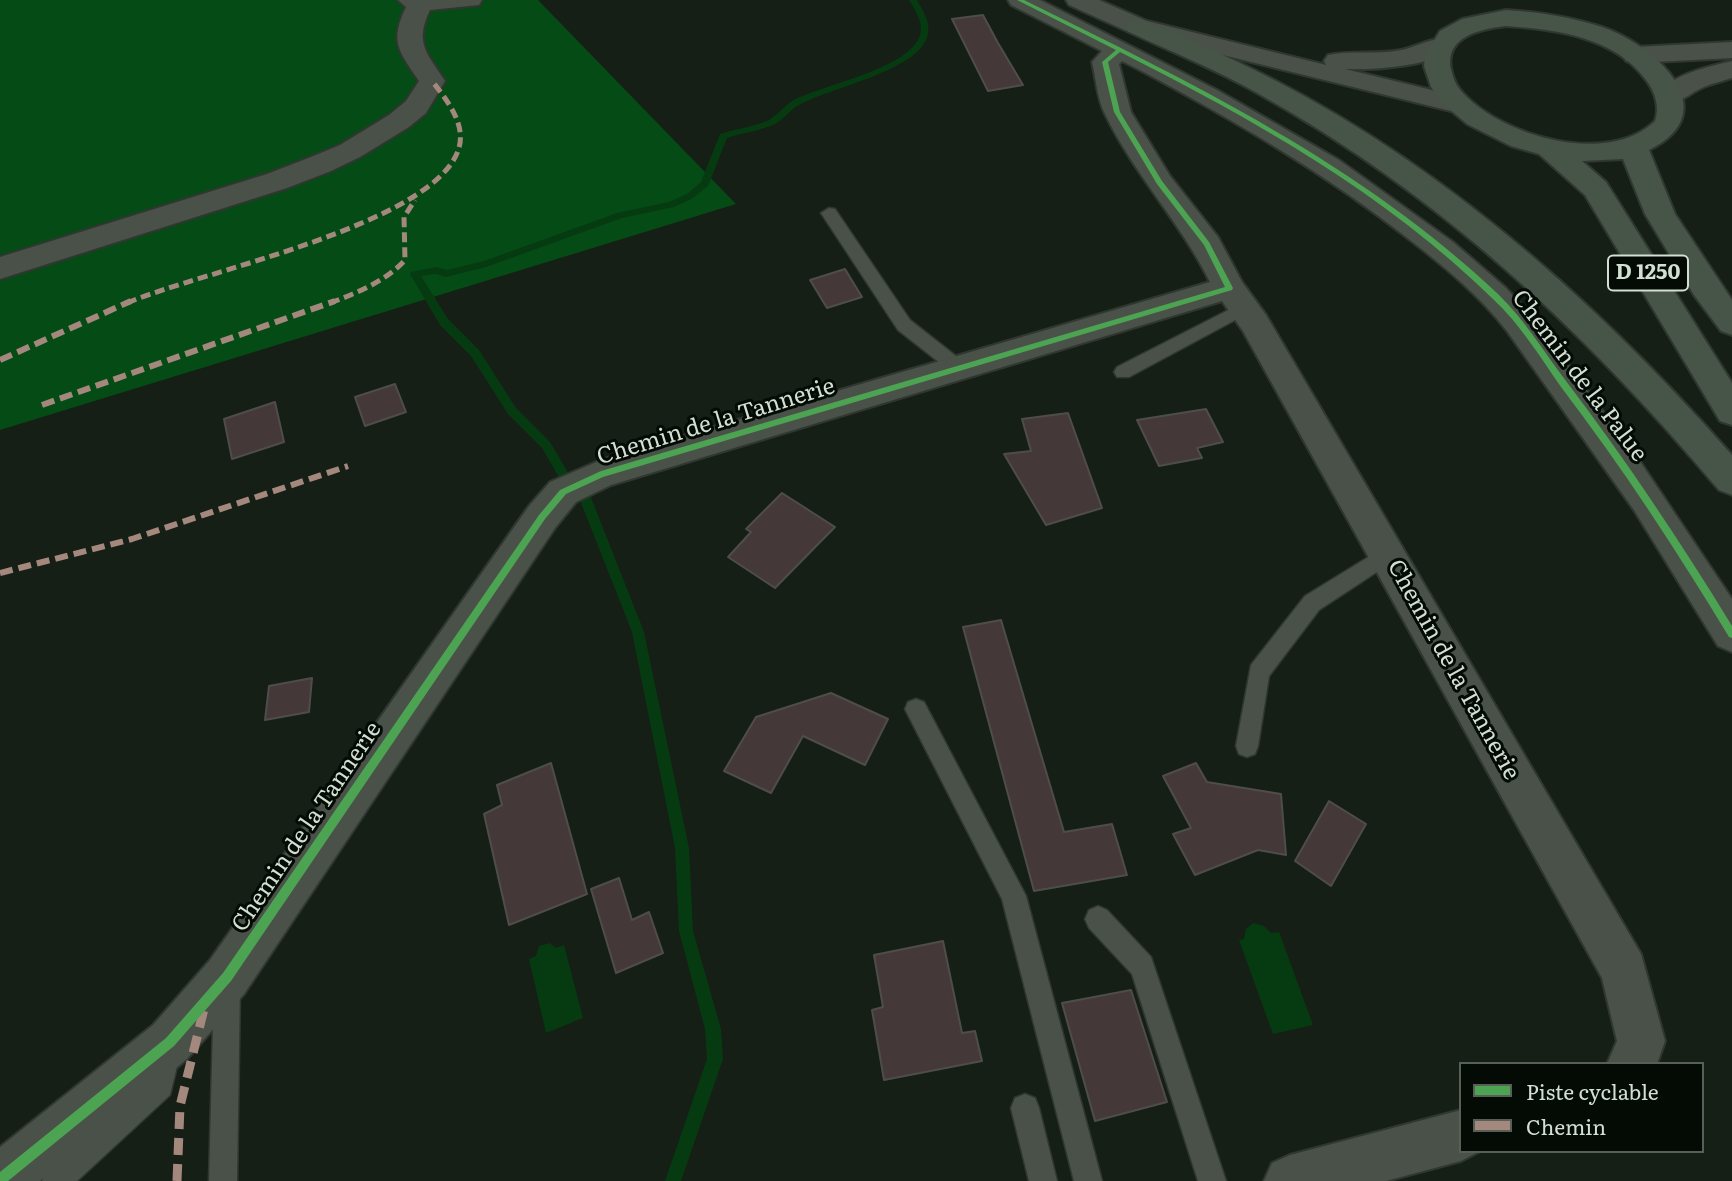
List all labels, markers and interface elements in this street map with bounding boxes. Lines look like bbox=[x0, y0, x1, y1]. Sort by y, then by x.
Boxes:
road number: D 1250 bbox=[1608, 256, 1688, 290]
street label: Chemin de la Palue bbox=[1505, 285, 1653, 467]
street label: Chemin de la Tannerie bbox=[594, 373, 838, 471]
street label: Chemin de la Tannerie bbox=[1381, 555, 1525, 785]
street label: Chemin de la Tannerie bbox=[226, 717, 388, 937]
legend bbox=[1459, 1062, 1704, 1153]
text: Piste cyclable bbox=[1526, 1075, 1659, 1106]
text: Chemin bbox=[1526, 1110, 1606, 1141]

